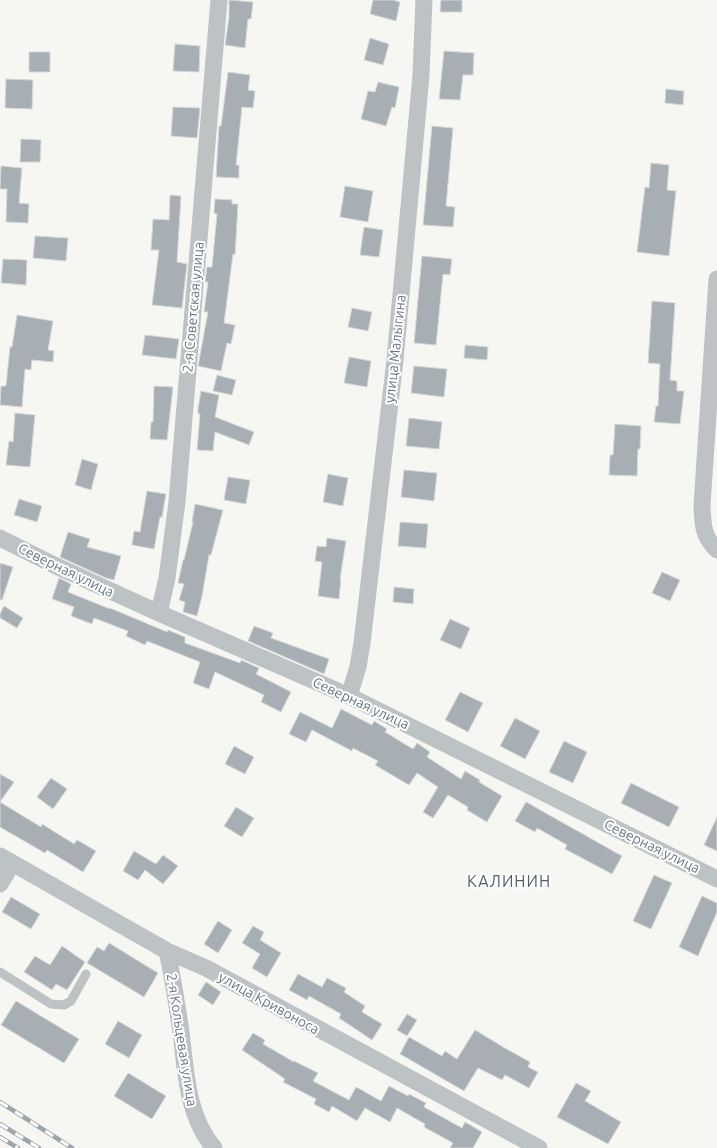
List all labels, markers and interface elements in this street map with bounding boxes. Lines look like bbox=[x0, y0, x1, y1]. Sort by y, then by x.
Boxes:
street label: 2-я Советская улица bbox=[179, 241, 207, 373]
street label: улица Малыгина bbox=[381, 294, 409, 404]
street label: Северная улица bbox=[16, 540, 116, 600]
street label: Северная улица bbox=[310, 674, 412, 732]
street label: Северная улица bbox=[602, 816, 702, 876]
district label: КАЛИНИН bbox=[467, 872, 551, 890]
street label: улица Кривоноса bbox=[216, 969, 322, 1037]
street label: 2-я Кольцевая улица bbox=[164, 972, 200, 1108]

